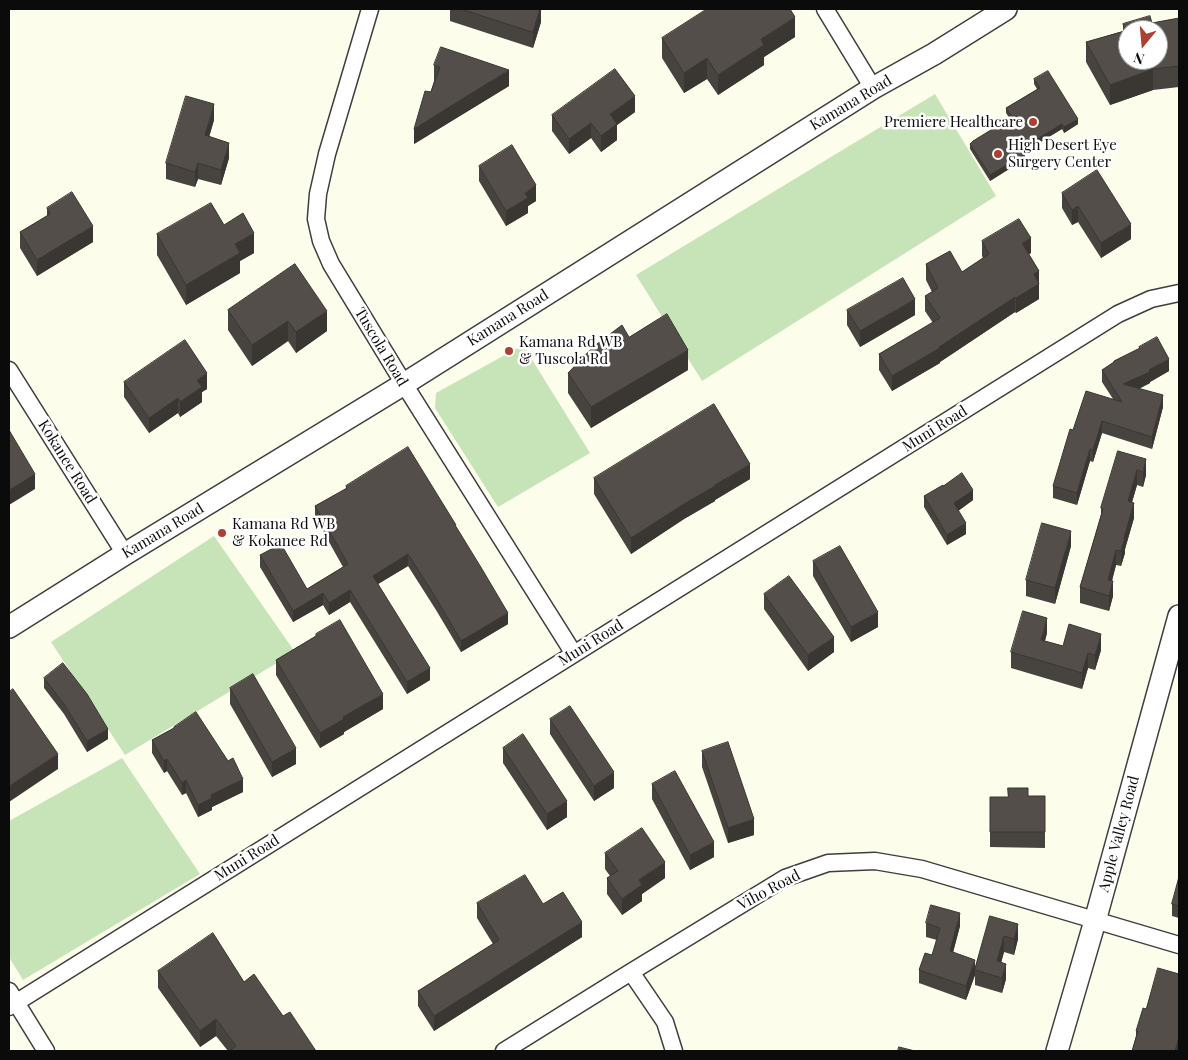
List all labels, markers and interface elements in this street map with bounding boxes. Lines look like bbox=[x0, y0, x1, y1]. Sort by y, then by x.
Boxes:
north arrow bbox=[1118, 20, 1168, 70]
text: N bbox=[1131, 48, 1146, 69]
street label: Kamana Road bbox=[807, 71, 895, 135]
place label: Premiere Healthcare bbox=[884, 113, 1023, 131]
marker: Premiere Healthcare bbox=[1027, 116, 1039, 128]
place label: High Desert Eye Surgery Center bbox=[1008, 136, 1117, 171]
marker: High Desert Eye Surgery Center bbox=[992, 148, 1004, 160]
street label: Kamana Road bbox=[464, 286, 552, 350]
street label: Tuscola Road bbox=[350, 304, 412, 390]
place label: Kamana Rd WB & Tuscola Rd bbox=[519, 333, 622, 368]
marker: Kamana Rd WB & Tuscola Rd bbox=[503, 345, 515, 357]
street label: Muni Road bbox=[899, 402, 971, 456]
street label: Kokanee Road bbox=[34, 417, 100, 507]
street label: Kamana Road bbox=[119, 499, 207, 563]
place label: Kamana Rd WB & Kokanee Rd bbox=[232, 515, 335, 550]
marker: Kamana Rd WB & Kokanee Rd bbox=[216, 527, 228, 539]
street label: Muni Road bbox=[555, 616, 627, 670]
street label: Apple Valley Road bbox=[1095, 774, 1143, 894]
street label: Muni Road bbox=[211, 831, 283, 885]
street label: Viho Road bbox=[735, 866, 803, 914]

